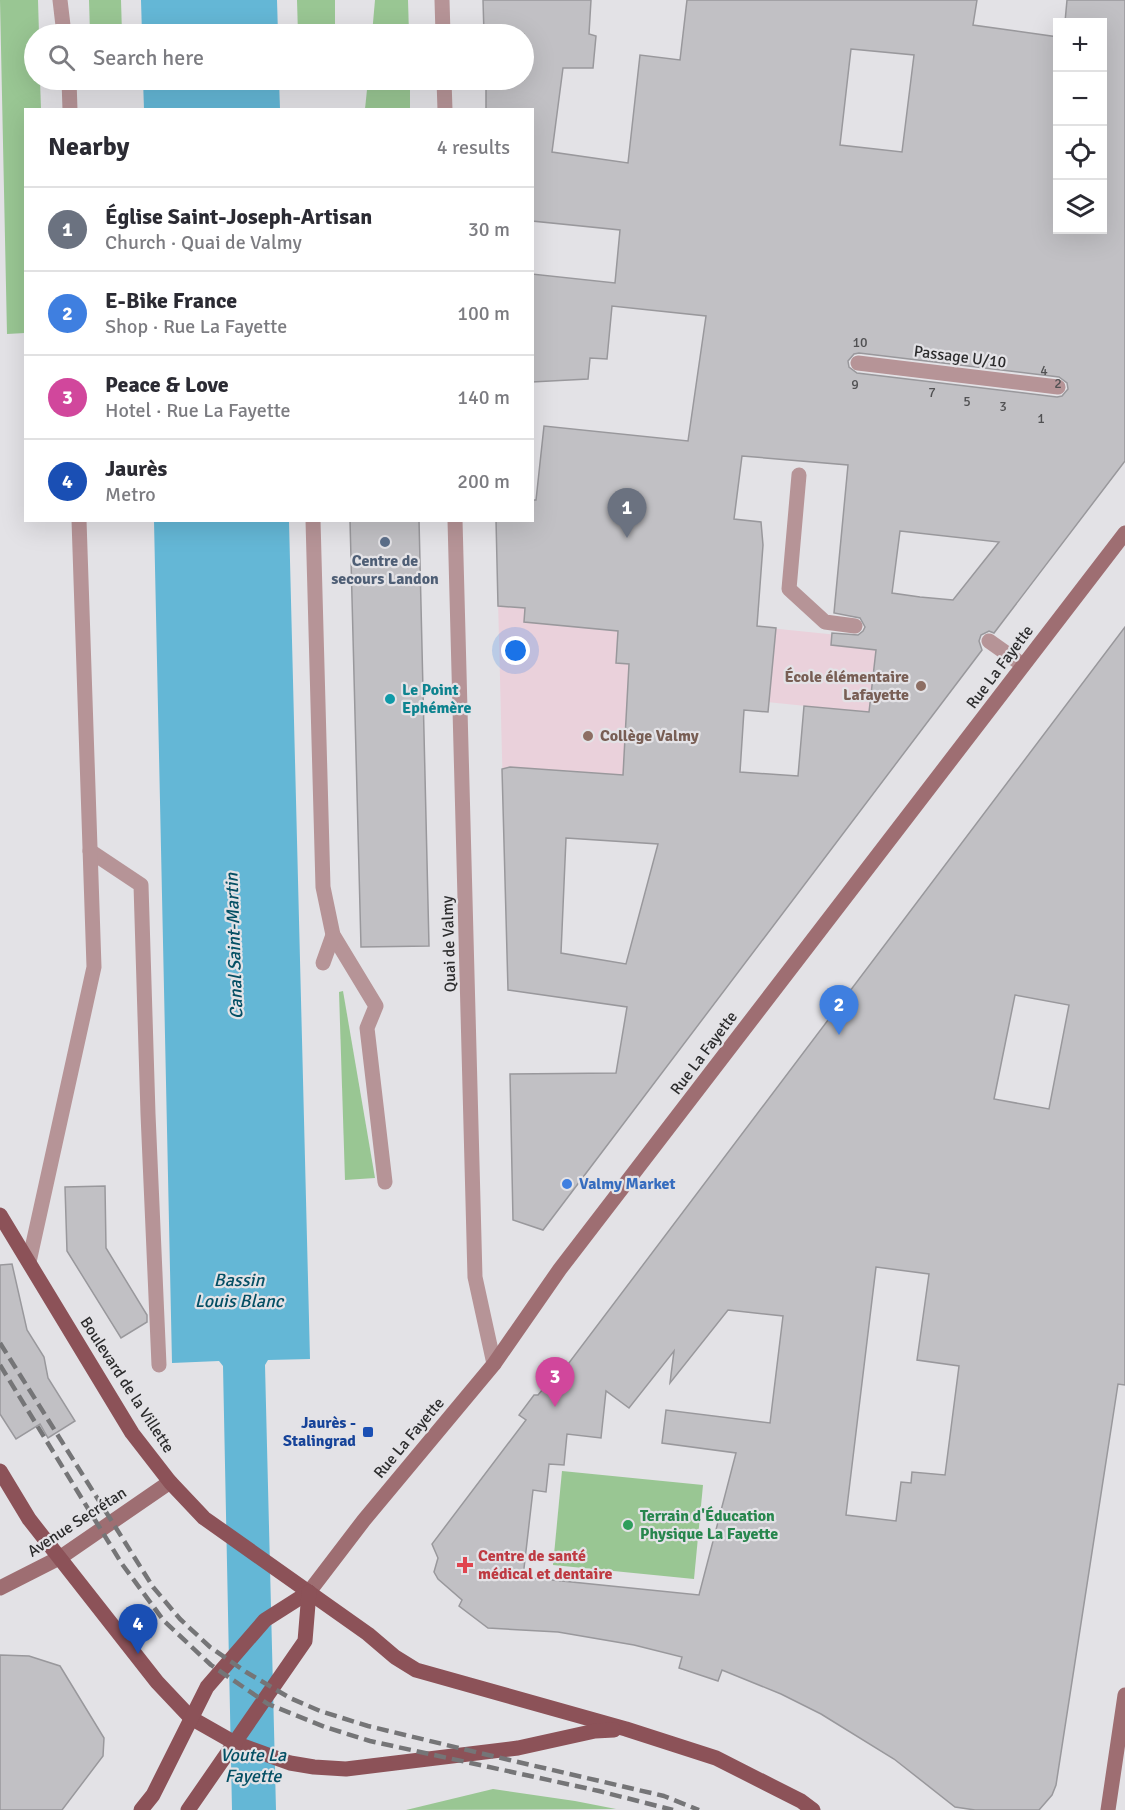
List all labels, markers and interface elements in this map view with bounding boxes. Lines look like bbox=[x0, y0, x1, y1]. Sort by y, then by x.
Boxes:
map controls bbox=[1053, 18, 1107, 234]
button: + bbox=[1053, 18, 1107, 72]
search box bbox=[24, 24, 534, 90]
icon: search bbox=[45, 41, 78, 74]
text: Search here bbox=[93, 44, 204, 71]
button: − bbox=[1053, 72, 1107, 126]
button: locate bbox=[1053, 126, 1107, 180]
text: Nearby bbox=[48, 131, 129, 163]
text: 4 results bbox=[437, 135, 510, 160]
button: layers bbox=[1053, 180, 1107, 234]
text: Église Saint-Joseph-Artisan bbox=[105, 203, 372, 230]
text: 1 bbox=[62, 217, 73, 242]
text: 30 m bbox=[468, 217, 510, 242]
text: Church · Quai de Valmy bbox=[105, 230, 302, 255]
text: E-Bike France bbox=[105, 287, 237, 314]
text: 2 bbox=[62, 301, 73, 326]
text: 100 m bbox=[457, 301, 510, 326]
text: Shop · Rue La Fayette bbox=[105, 314, 287, 339]
house number: 10 bbox=[852, 334, 868, 351]
street label: Passage U/10 bbox=[913, 341, 1007, 373]
house number: 4 bbox=[1040, 362, 1048, 379]
text: Peace & Love bbox=[105, 371, 229, 398]
house number: 2 bbox=[1054, 375, 1062, 392]
house number: 9 bbox=[851, 376, 859, 393]
house number: 7 bbox=[928, 384, 936, 401]
text: 3 bbox=[62, 385, 73, 410]
text: 140 m bbox=[457, 385, 510, 410]
house number: 5 bbox=[963, 393, 971, 410]
text: Hotel · Rue La Fayette bbox=[105, 398, 291, 423]
house number: 3 bbox=[999, 398, 1007, 415]
house number: 1 bbox=[1037, 410, 1045, 427]
text: Jaurès bbox=[105, 455, 167, 482]
text: 4 bbox=[62, 469, 73, 494]
text: 200 m bbox=[457, 469, 510, 494]
text: Metro bbox=[105, 482, 156, 507]
pin: 1 bbox=[608, 488, 646, 538]
marker: Centre de secours Landon bbox=[378, 535, 392, 549]
place label: Centre de secours Landon bbox=[331, 551, 439, 589]
street label: Rue La Fayette bbox=[962, 621, 1038, 713]
your location bbox=[501, 636, 530, 665]
place label: École élémentaire Lafayette bbox=[784, 667, 909, 705]
marker: École élémentaire Lafayette bbox=[914, 679, 928, 693]
place label: Le Point Ephémère bbox=[402, 680, 471, 718]
marker: Le Point Ephémère bbox=[383, 692, 397, 706]
place label: Collège Valmy bbox=[600, 726, 699, 746]
marker: Collège Valmy bbox=[581, 729, 595, 743]
water label: Canal Saint-Martin bbox=[220, 871, 248, 1019]
street label: Quai de Valmy bbox=[437, 895, 461, 993]
pin: 2 bbox=[820, 986, 858, 1035]
street label: Rue La Fayette bbox=[666, 1007, 742, 1099]
place label: Valmy Market bbox=[579, 1174, 676, 1194]
marker: Valmy Market bbox=[560, 1177, 574, 1191]
water label: Bassin Louis Blanc bbox=[195, 1269, 285, 1312]
street label: Boulevard de la Villette bbox=[76, 1313, 178, 1457]
pin: 3 bbox=[536, 1358, 574, 1407]
street label: Rue La Fayette bbox=[369, 1393, 449, 1483]
place label: Jaurès - Stalingrad bbox=[283, 1413, 356, 1451]
marker: Jaurès - Stalingrad bbox=[361, 1425, 375, 1439]
street label: Avenue Secrétan bbox=[24, 1483, 130, 1561]
place label: Terrain d'Éducation Physique La Fayette bbox=[640, 1506, 778, 1544]
marker: Terrain d'Éducation Physique La Fayette bbox=[621, 1518, 635, 1532]
place label: Centre de santé médical et dentaire bbox=[478, 1546, 613, 1584]
marker: Centre de santé médical et dentaire bbox=[456, 1556, 474, 1574]
pin: 4 bbox=[118, 1604, 158, 1654]
water label: Voute La Fayette bbox=[220, 1744, 287, 1787]

